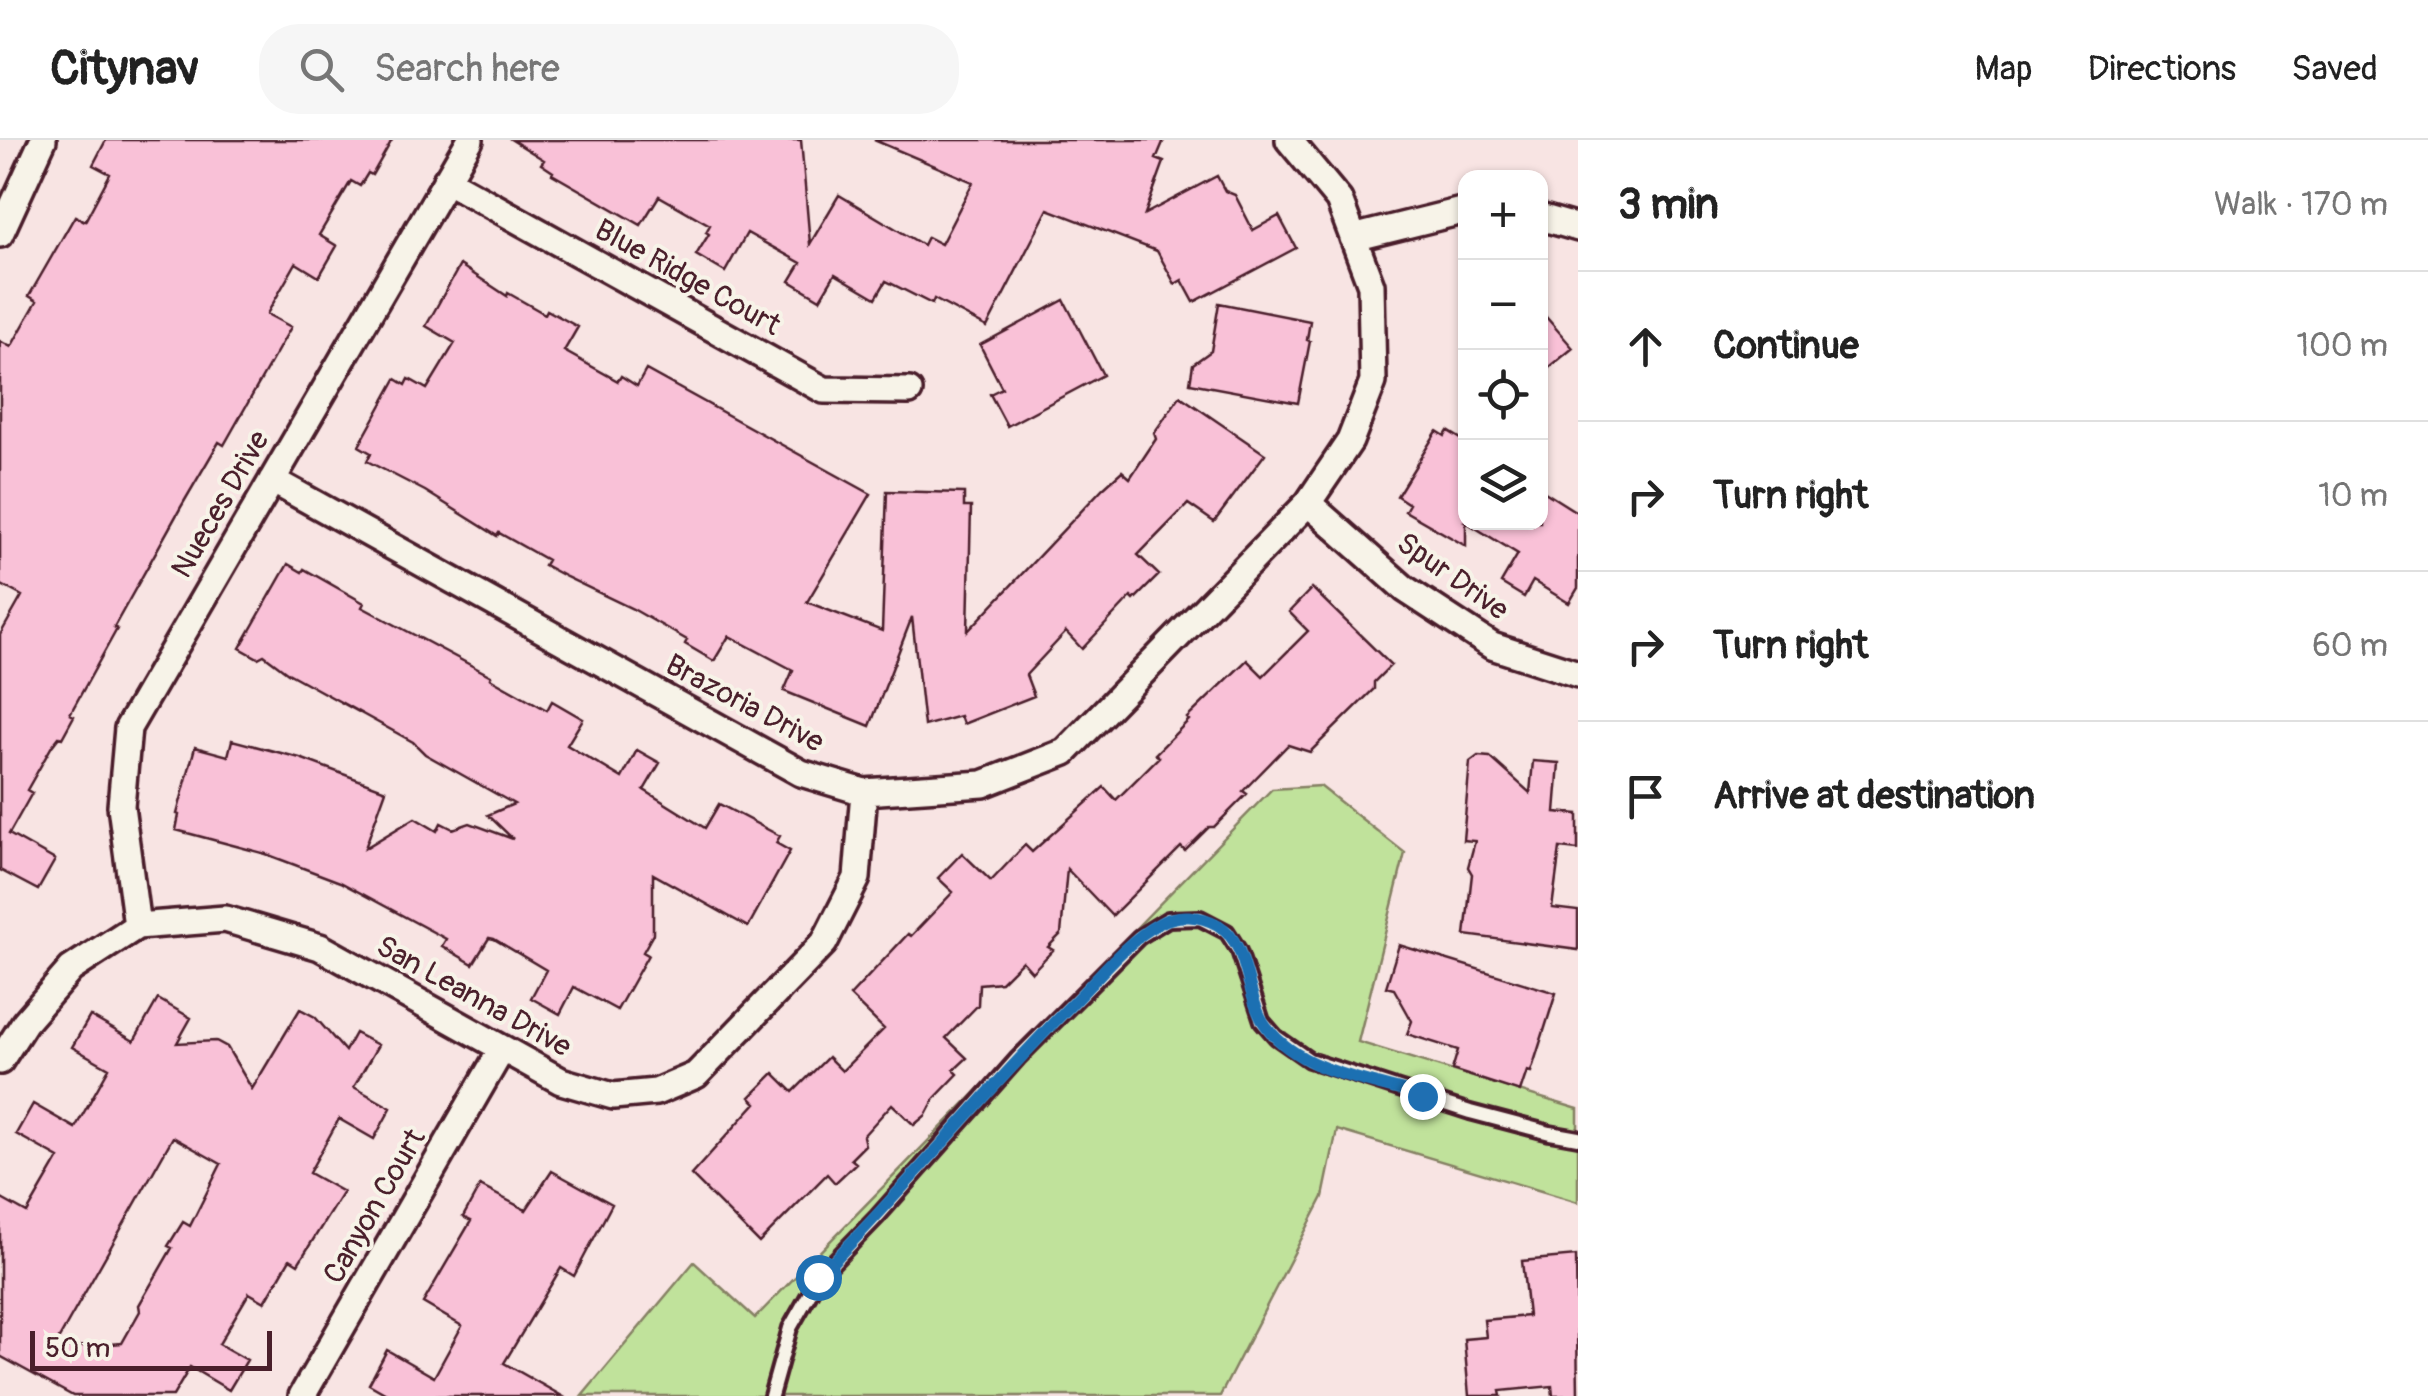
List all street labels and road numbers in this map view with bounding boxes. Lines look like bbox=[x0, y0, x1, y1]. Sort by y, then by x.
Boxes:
street label: Blue Ridge Court bbox=[588, 211, 788, 344]
street label: Nueces Drive bbox=[163, 424, 278, 585]
street label: Spur Drive bbox=[1390, 525, 1516, 628]
street label: Brazoria Drive bbox=[659, 646, 830, 761]
street label: San Leanna Drive bbox=[370, 928, 578, 1065]
street label: Canyon Court bbox=[315, 1121, 434, 1290]

